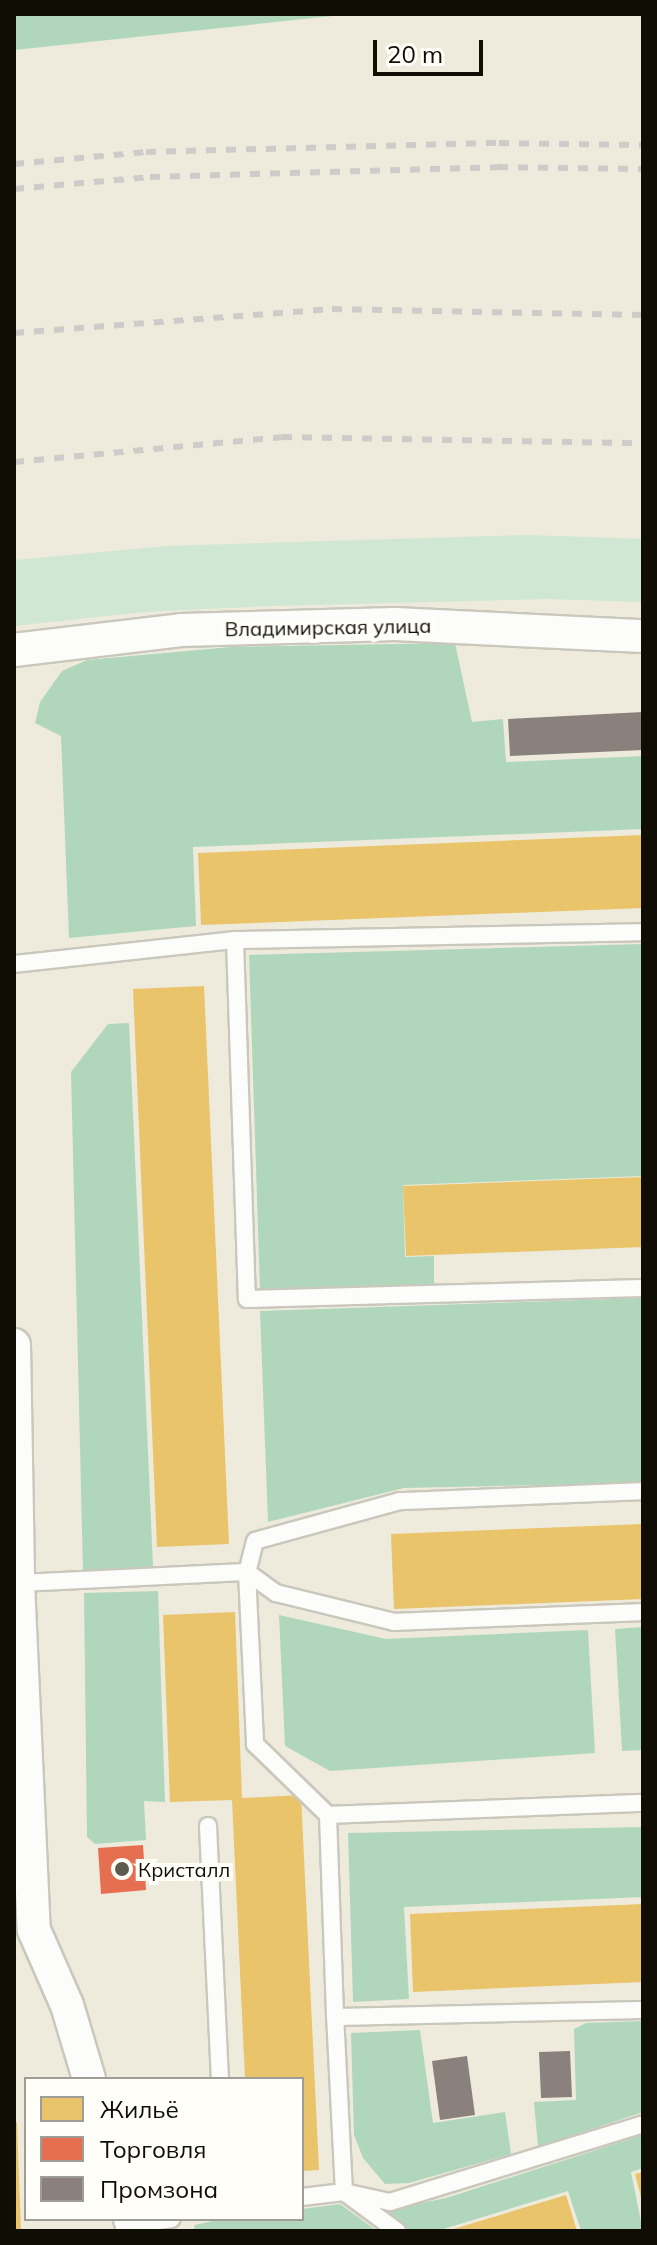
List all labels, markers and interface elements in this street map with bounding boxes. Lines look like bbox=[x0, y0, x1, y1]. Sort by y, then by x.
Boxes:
scale bar bbox=[377, 24, 487, 74]
text: 20 m bbox=[387, 39, 443, 69]
street label: Владимирская улица bbox=[224, 613, 432, 641]
place label: Кристалл bbox=[138, 1857, 230, 1881]
marker: Кристалл bbox=[113, 1860, 131, 1878]
legend bbox=[24, 2077, 304, 2221]
text: Жильё bbox=[100, 2094, 179, 2124]
text: Торговля bbox=[100, 2134, 207, 2164]
text: Промзона bbox=[100, 2174, 218, 2204]

